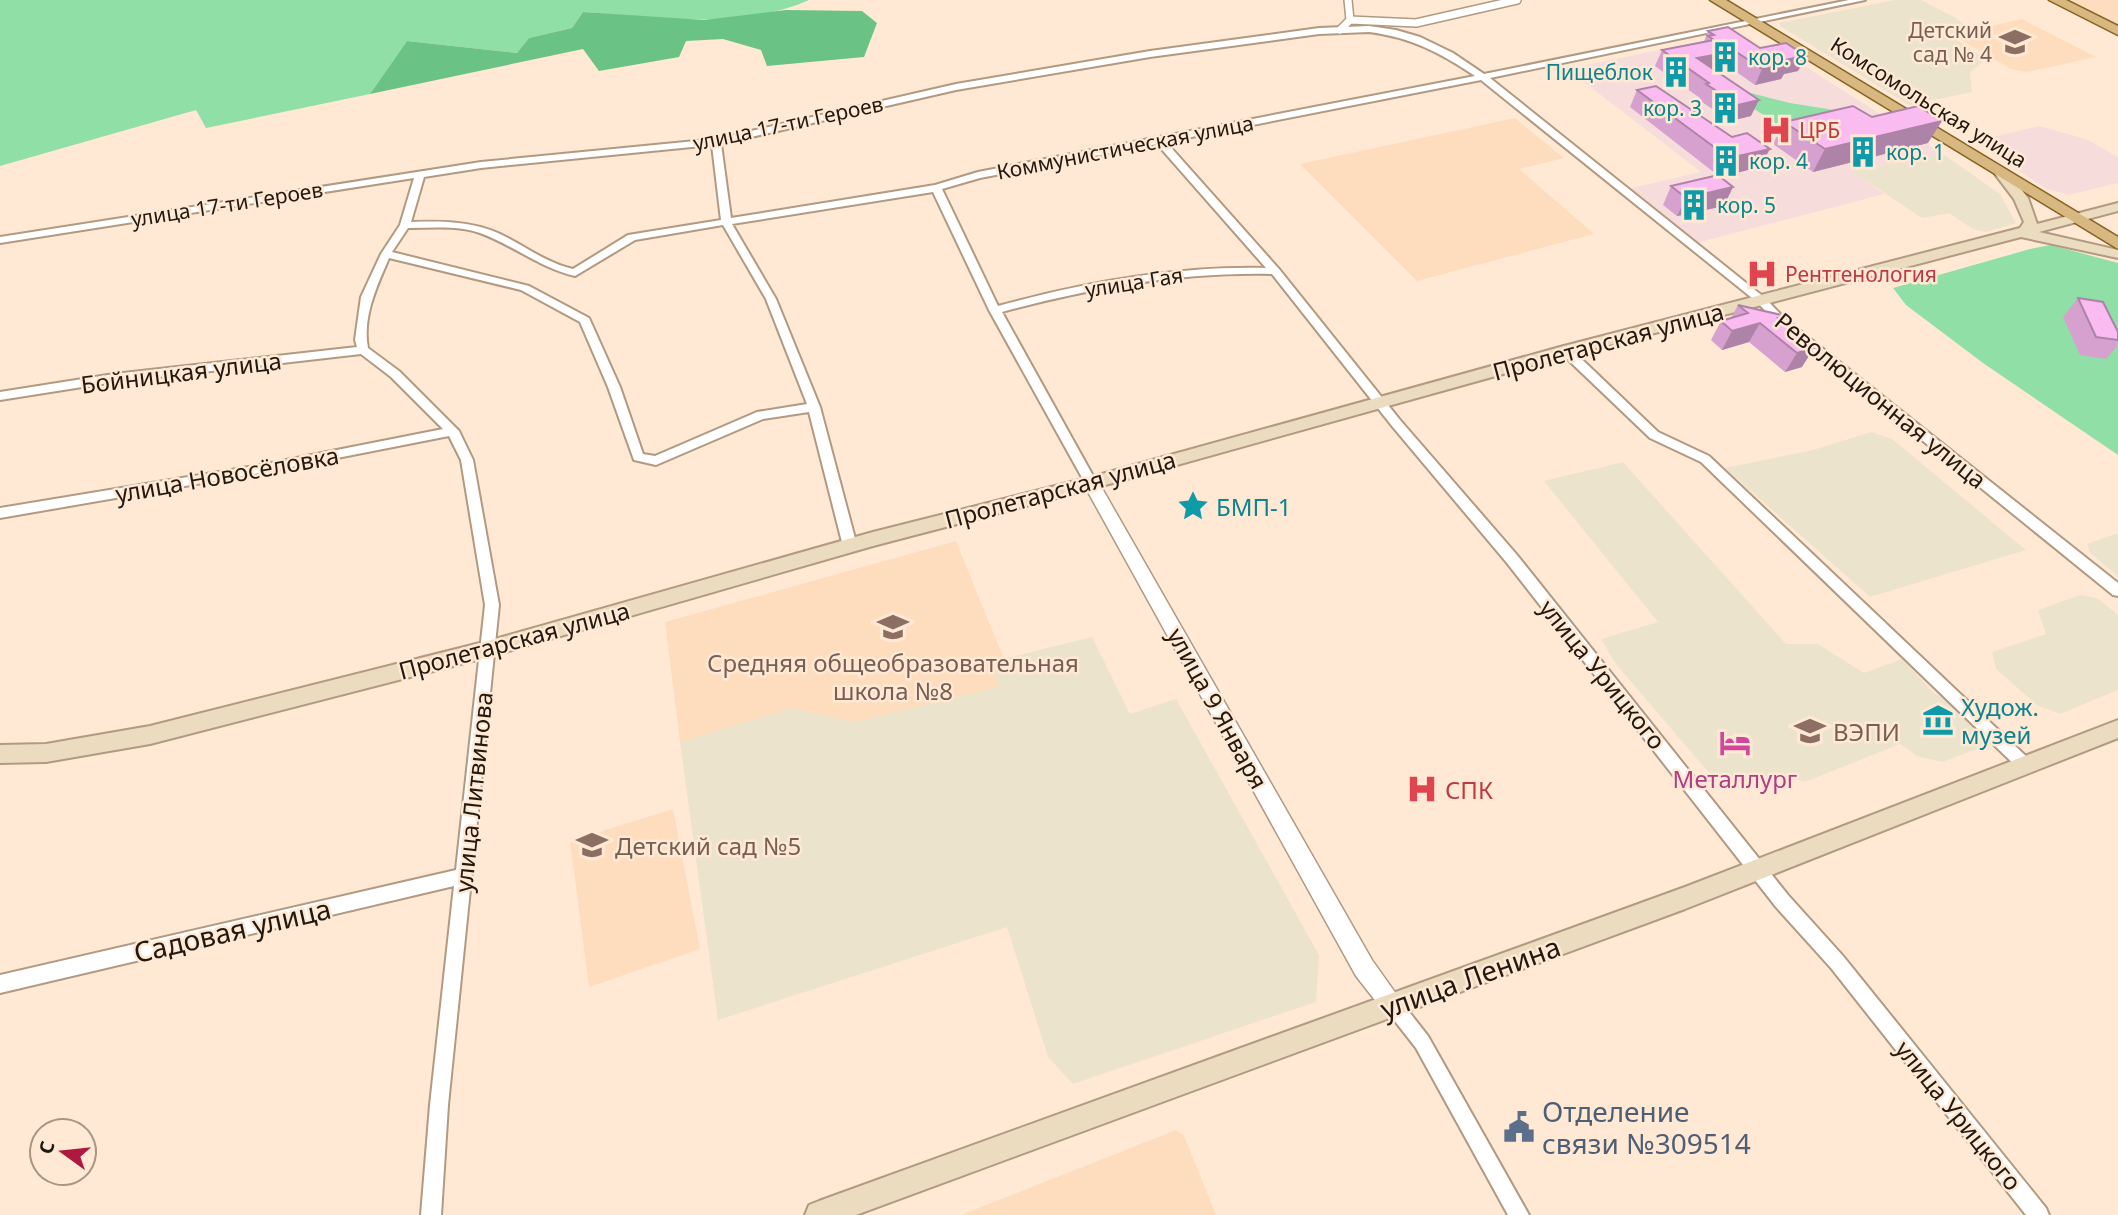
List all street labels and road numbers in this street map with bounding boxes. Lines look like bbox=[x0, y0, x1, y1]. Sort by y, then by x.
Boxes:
street label: Комсомольская улица bbox=[1826, 30, 2032, 174]
street label: улица 17-ти Героев bbox=[690, 89, 886, 157]
street label: Коммунистическая улица bbox=[994, 108, 1256, 186]
street label: улица 17-ти Героев bbox=[129, 175, 325, 233]
street label: улица Гая bbox=[1083, 260, 1185, 304]
street label: Пролетарская улица bbox=[1489, 294, 1727, 388]
street label: Революционная улица bbox=[1768, 304, 1994, 496]
street label: Бойницкая улица bbox=[79, 343, 283, 401]
street label: улица Новосёловка bbox=[113, 438, 341, 510]
street label: Пролетарская улица bbox=[941, 442, 1179, 536]
street label: улица Урицкого bbox=[1532, 592, 1674, 756]
street label: Пролетарская улица bbox=[395, 593, 633, 687]
street label: улица 9 Января bbox=[1160, 622, 1276, 794]
street label: улица Литвинова bbox=[446, 690, 500, 894]
street label: Садовая улица bbox=[130, 889, 334, 971]
street label: улица Ленина bbox=[1375, 927, 1565, 1027]
street label: улица Урицкого bbox=[1888, 1033, 2030, 1197]

